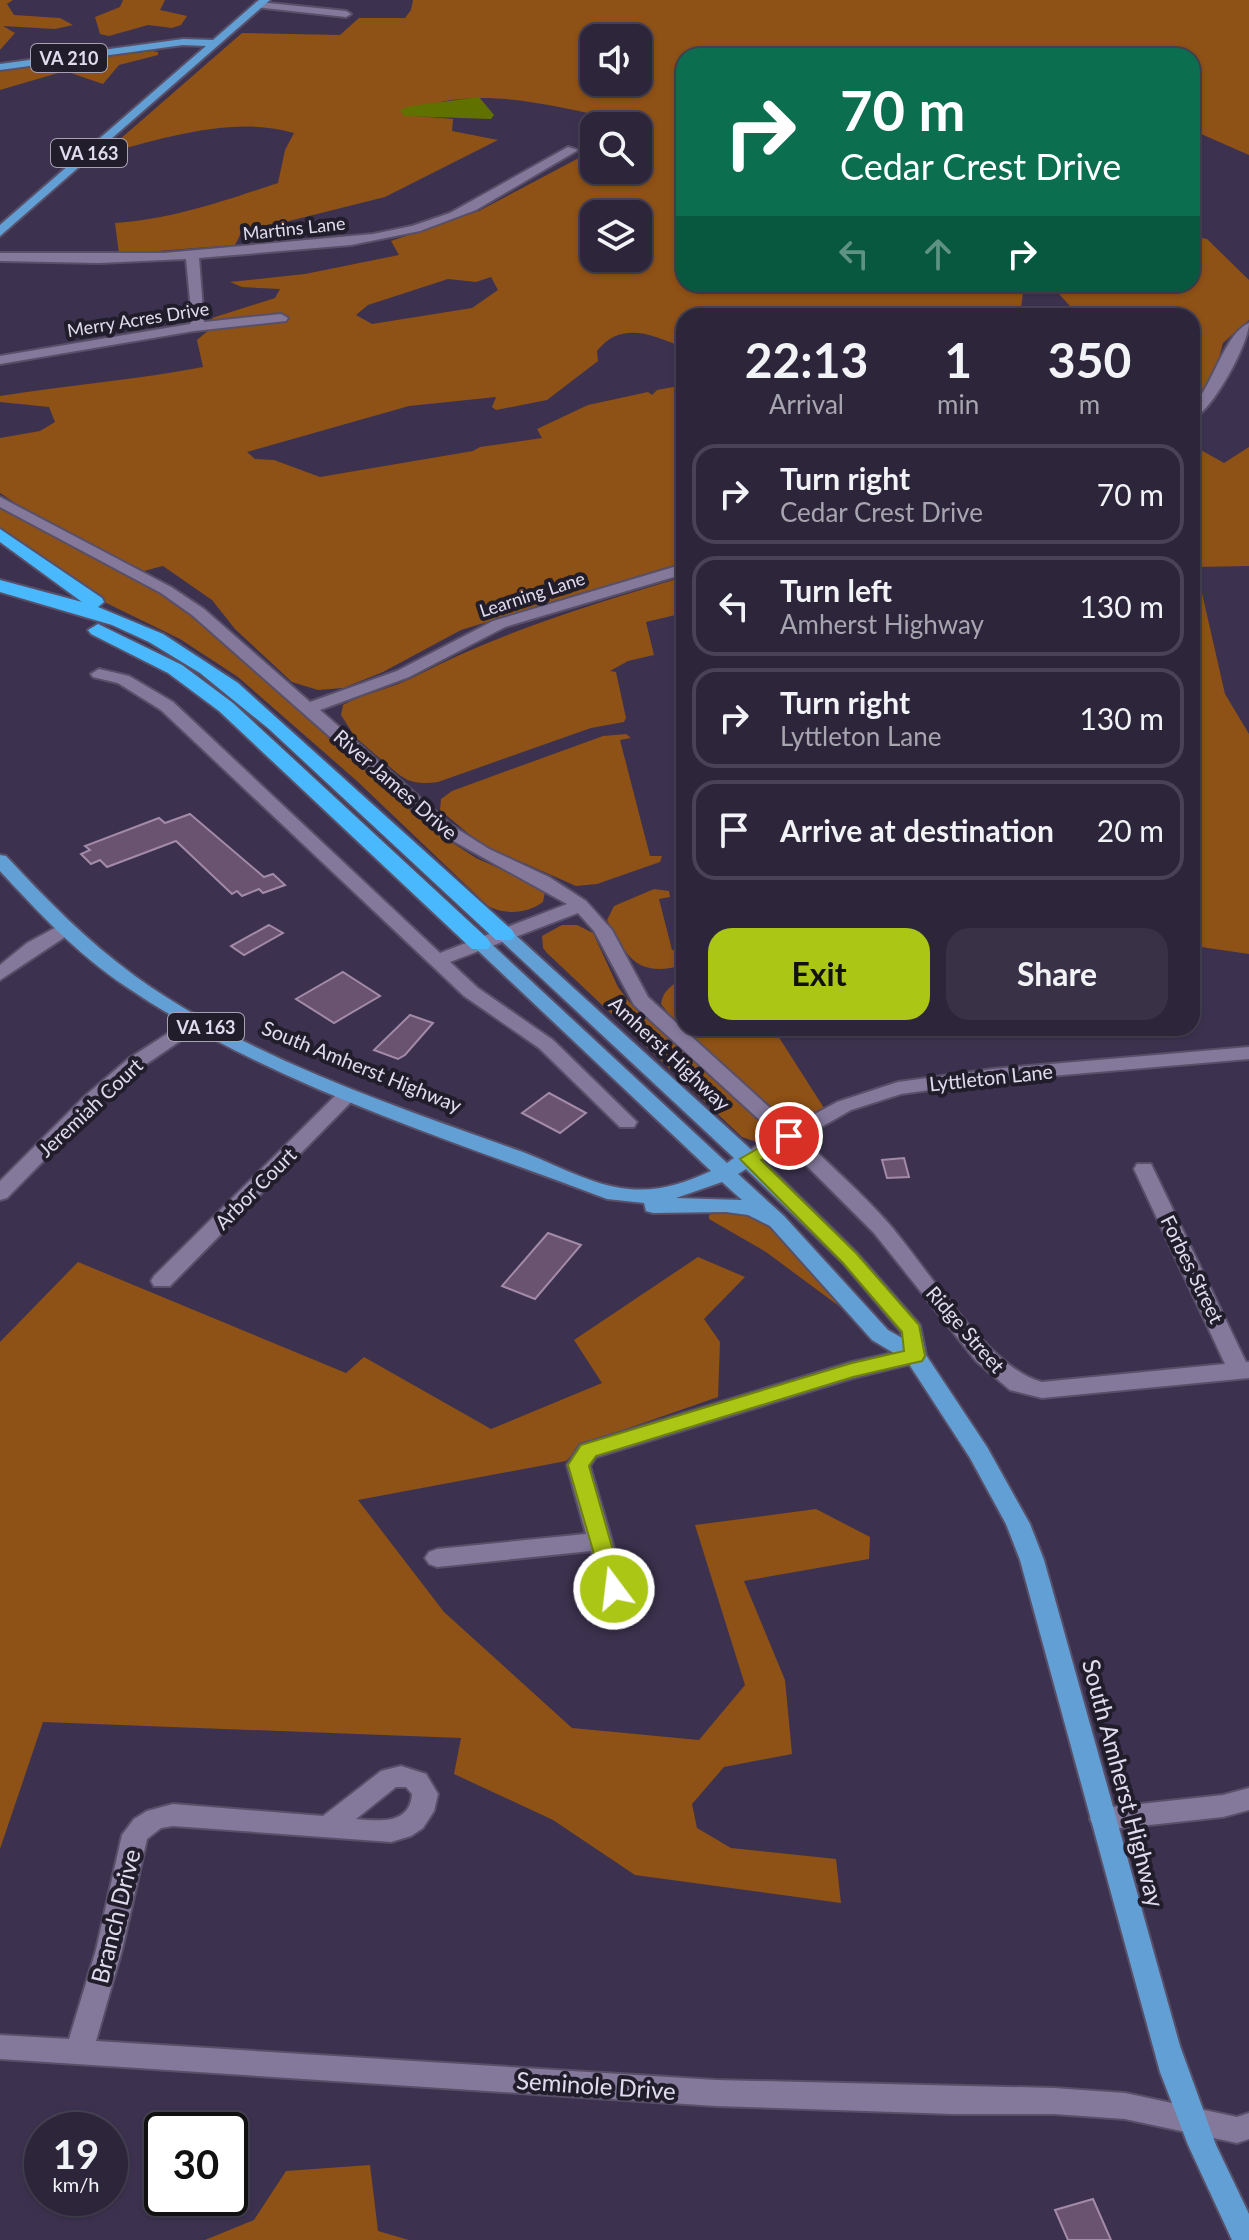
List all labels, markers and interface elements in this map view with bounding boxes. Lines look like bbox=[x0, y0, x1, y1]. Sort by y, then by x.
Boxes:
map controls bbox=[580, 24, 652, 272]
button: sound bbox=[580, 24, 652, 96]
road number: VA 210 bbox=[31, 44, 107, 72]
text: 70 m bbox=[840, 76, 965, 143]
icon: right bbox=[708, 80, 812, 184]
button: search bbox=[580, 112, 652, 184]
road number: VA 163 bbox=[51, 139, 127, 167]
text: Cedar Crest Drive bbox=[840, 144, 1121, 188]
button: layers bbox=[580, 200, 652, 272]
street label: Martins Lane bbox=[242, 212, 346, 244]
icon: left bbox=[832, 232, 876, 276]
icon: ahead bbox=[916, 232, 960, 276]
icon: right bbox=[1000, 232, 1044, 276]
street label: Merry Acres Drive bbox=[65, 297, 211, 341]
text: 22:13 bbox=[745, 331, 868, 388]
text: 1 bbox=[944, 331, 972, 388]
text: 350 bbox=[1048, 331, 1131, 388]
text: Arrival bbox=[769, 388, 844, 420]
text: min bbox=[937, 388, 979, 420]
text: m bbox=[1079, 388, 1100, 420]
text: Turn right bbox=[780, 460, 910, 496]
icon: right bbox=[712, 472, 756, 516]
text: 70 m bbox=[1097, 476, 1164, 512]
text: Cedar Crest Drive bbox=[780, 496, 983, 528]
street label: Learning Lane bbox=[476, 567, 588, 621]
text: Turn left bbox=[780, 572, 892, 608]
icon: left bbox=[712, 584, 756, 628]
text: 130 m bbox=[1079, 588, 1164, 624]
text: Amherst Highway bbox=[780, 608, 984, 640]
text: Turn right bbox=[780, 684, 910, 720]
icon: right bbox=[712, 696, 756, 740]
text: 130 m bbox=[1079, 700, 1164, 736]
text: Lyttleton Lane bbox=[780, 720, 942, 752]
street label: River James Drive bbox=[329, 724, 463, 844]
icon: arrive bbox=[712, 808, 756, 852]
text: Arrive at destination bbox=[780, 812, 1054, 848]
text: 20 m bbox=[1097, 812, 1164, 848]
button: Exit bbox=[708, 928, 930, 1020]
button: Share bbox=[946, 928, 1168, 1020]
street label: Amherst Highway bbox=[604, 991, 736, 1116]
road number: VA 163 bbox=[168, 1013, 244, 1041]
street label: South Amherst Highway bbox=[259, 1015, 466, 1117]
street label: Jeremiah Court bbox=[33, 1053, 147, 1161]
street label: Lyttleton Lane bbox=[928, 1059, 1054, 1095]
pin bbox=[755, 1102, 823, 1170]
icon: arrive bbox=[767, 1114, 811, 1158]
street label: Arbor Court bbox=[209, 1142, 301, 1234]
street label: Forbes Street bbox=[1157, 1211, 1229, 1327]
street label: Ridge Street bbox=[922, 1281, 1010, 1377]
position arrow bbox=[572, 1547, 656, 1631]
street label: South Amherst Highway bbox=[1077, 1656, 1171, 1911]
street label: Branch Drive bbox=[84, 1846, 146, 1986]
street label: Seminole Drive bbox=[515, 2065, 677, 2105]
speed limit sign: 30 bbox=[144, 2112, 248, 2216]
text: 19 bbox=[53, 2130, 99, 2178]
text: km/h bbox=[53, 2172, 99, 2196]

